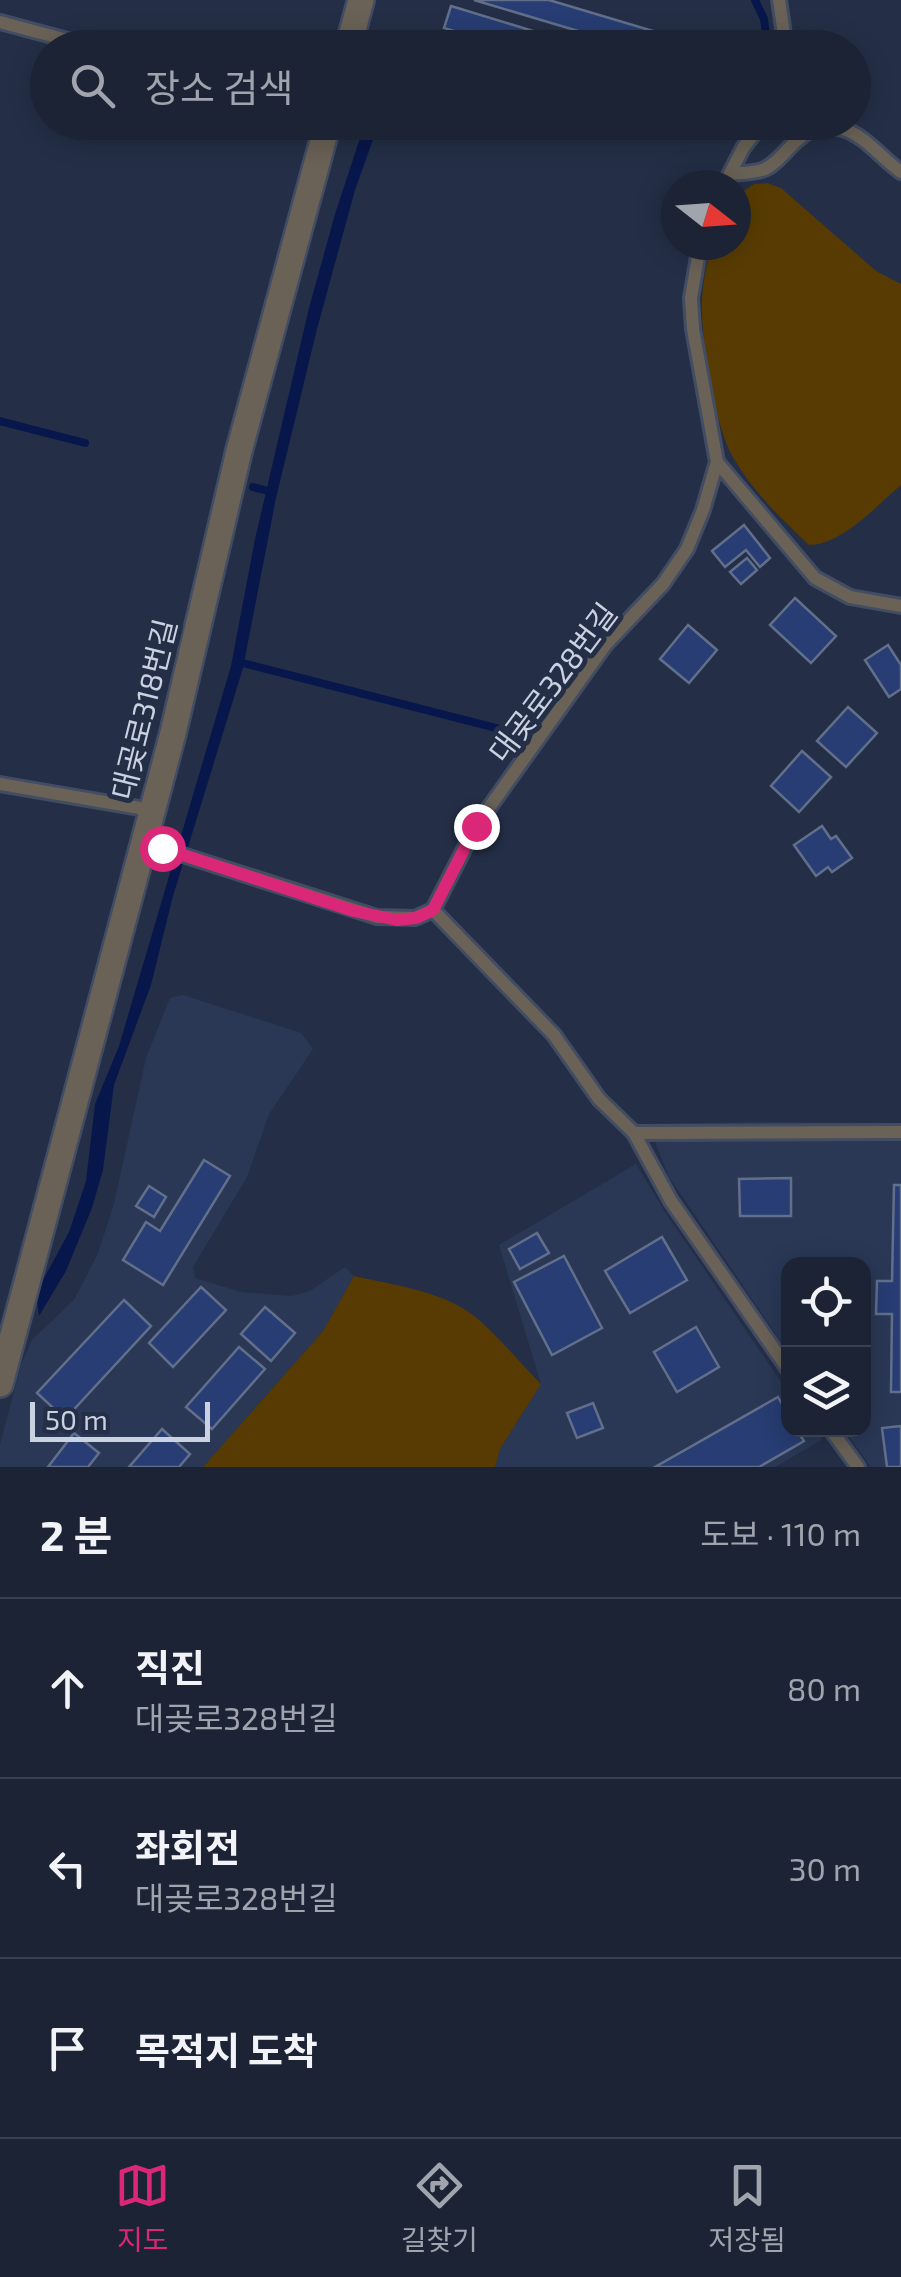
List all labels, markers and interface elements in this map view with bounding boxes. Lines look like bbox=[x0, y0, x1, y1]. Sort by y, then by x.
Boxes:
search box bbox=[30, 30, 871, 140]
icon: search bbox=[65, 58, 120, 113]
text: 장소 검색 bbox=[145, 64, 293, 110]
north arrow bbox=[661, 170, 751, 260]
street label: 대곶로328번길 bbox=[481, 595, 623, 769]
street label: 대곶로318번길 bbox=[103, 615, 183, 803]
route end bbox=[454, 804, 500, 850]
route start bbox=[140, 826, 186, 872]
map controls bbox=[781, 1257, 871, 1437]
button: locate bbox=[781, 1257, 871, 1347]
button: layers bbox=[781, 1347, 871, 1437]
scale bar bbox=[30, 1397, 210, 1442]
text: 50 m bbox=[45, 1402, 108, 1436]
text: 2 분 bbox=[40, 1509, 112, 1559]
text: 도보 · 110 m bbox=[700, 1514, 861, 1552]
text: 직진 bbox=[135, 1644, 205, 1690]
icon: ahead bbox=[40, 1661, 95, 1716]
text: 80 m bbox=[787, 1669, 861, 1707]
text: 대곶로328번길 bbox=[135, 1698, 337, 1736]
text: 좌회전 bbox=[135, 1824, 240, 1870]
icon: left bbox=[40, 1841, 95, 1896]
text: 30 m bbox=[789, 1849, 861, 1887]
text: 대곶로328번길 bbox=[135, 1878, 337, 1916]
icon: arrive bbox=[40, 2021, 95, 2076]
text: 목적지 도착 bbox=[135, 2027, 318, 2073]
tab: 지도 bbox=[115, 2158, 170, 2258]
tab: 길찾기 bbox=[401, 2158, 478, 2258]
tab: 저장됨 bbox=[708, 2158, 786, 2258]

